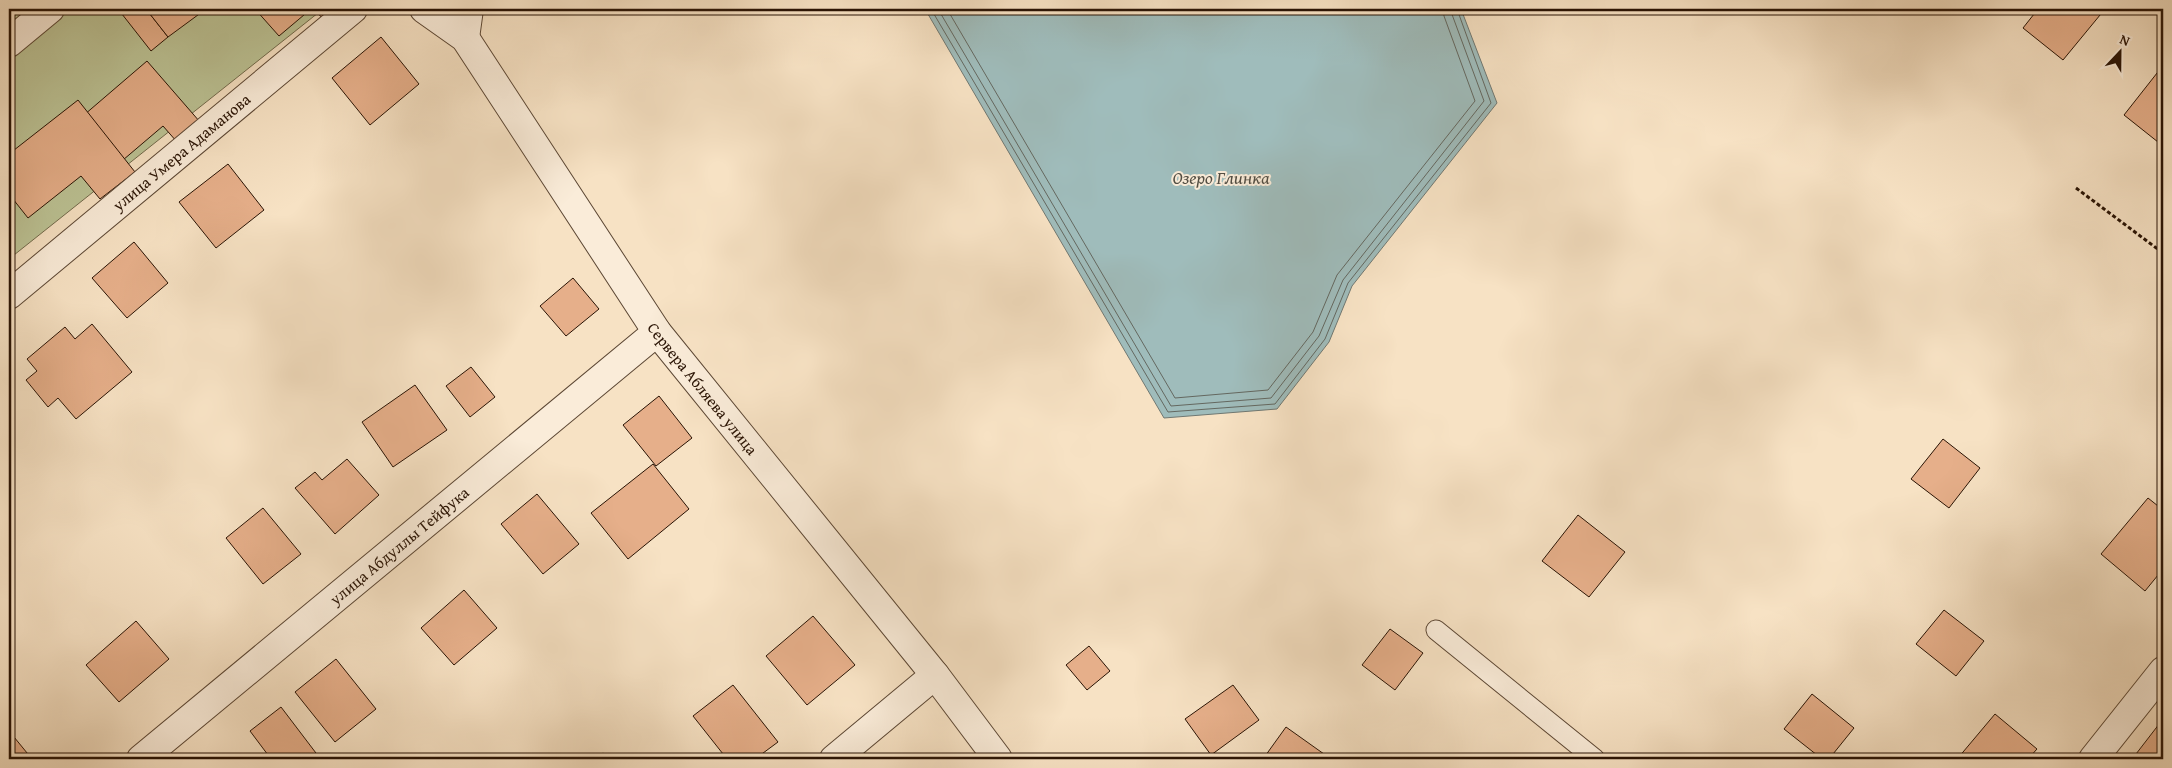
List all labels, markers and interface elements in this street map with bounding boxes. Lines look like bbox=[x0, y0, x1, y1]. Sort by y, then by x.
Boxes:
north arrow bbox=[2094, 28, 2144, 78]
text: N bbox=[2117, 29, 2134, 51]
street label: улица Умера Адаманова bbox=[106, 87, 256, 217]
water label: Озеро Глинка bbox=[1173, 164, 1270, 191]
street label: Сервера Абляева улица bbox=[642, 317, 764, 460]
street label: улица Абдуллы Тейфука bbox=[323, 480, 474, 611]

